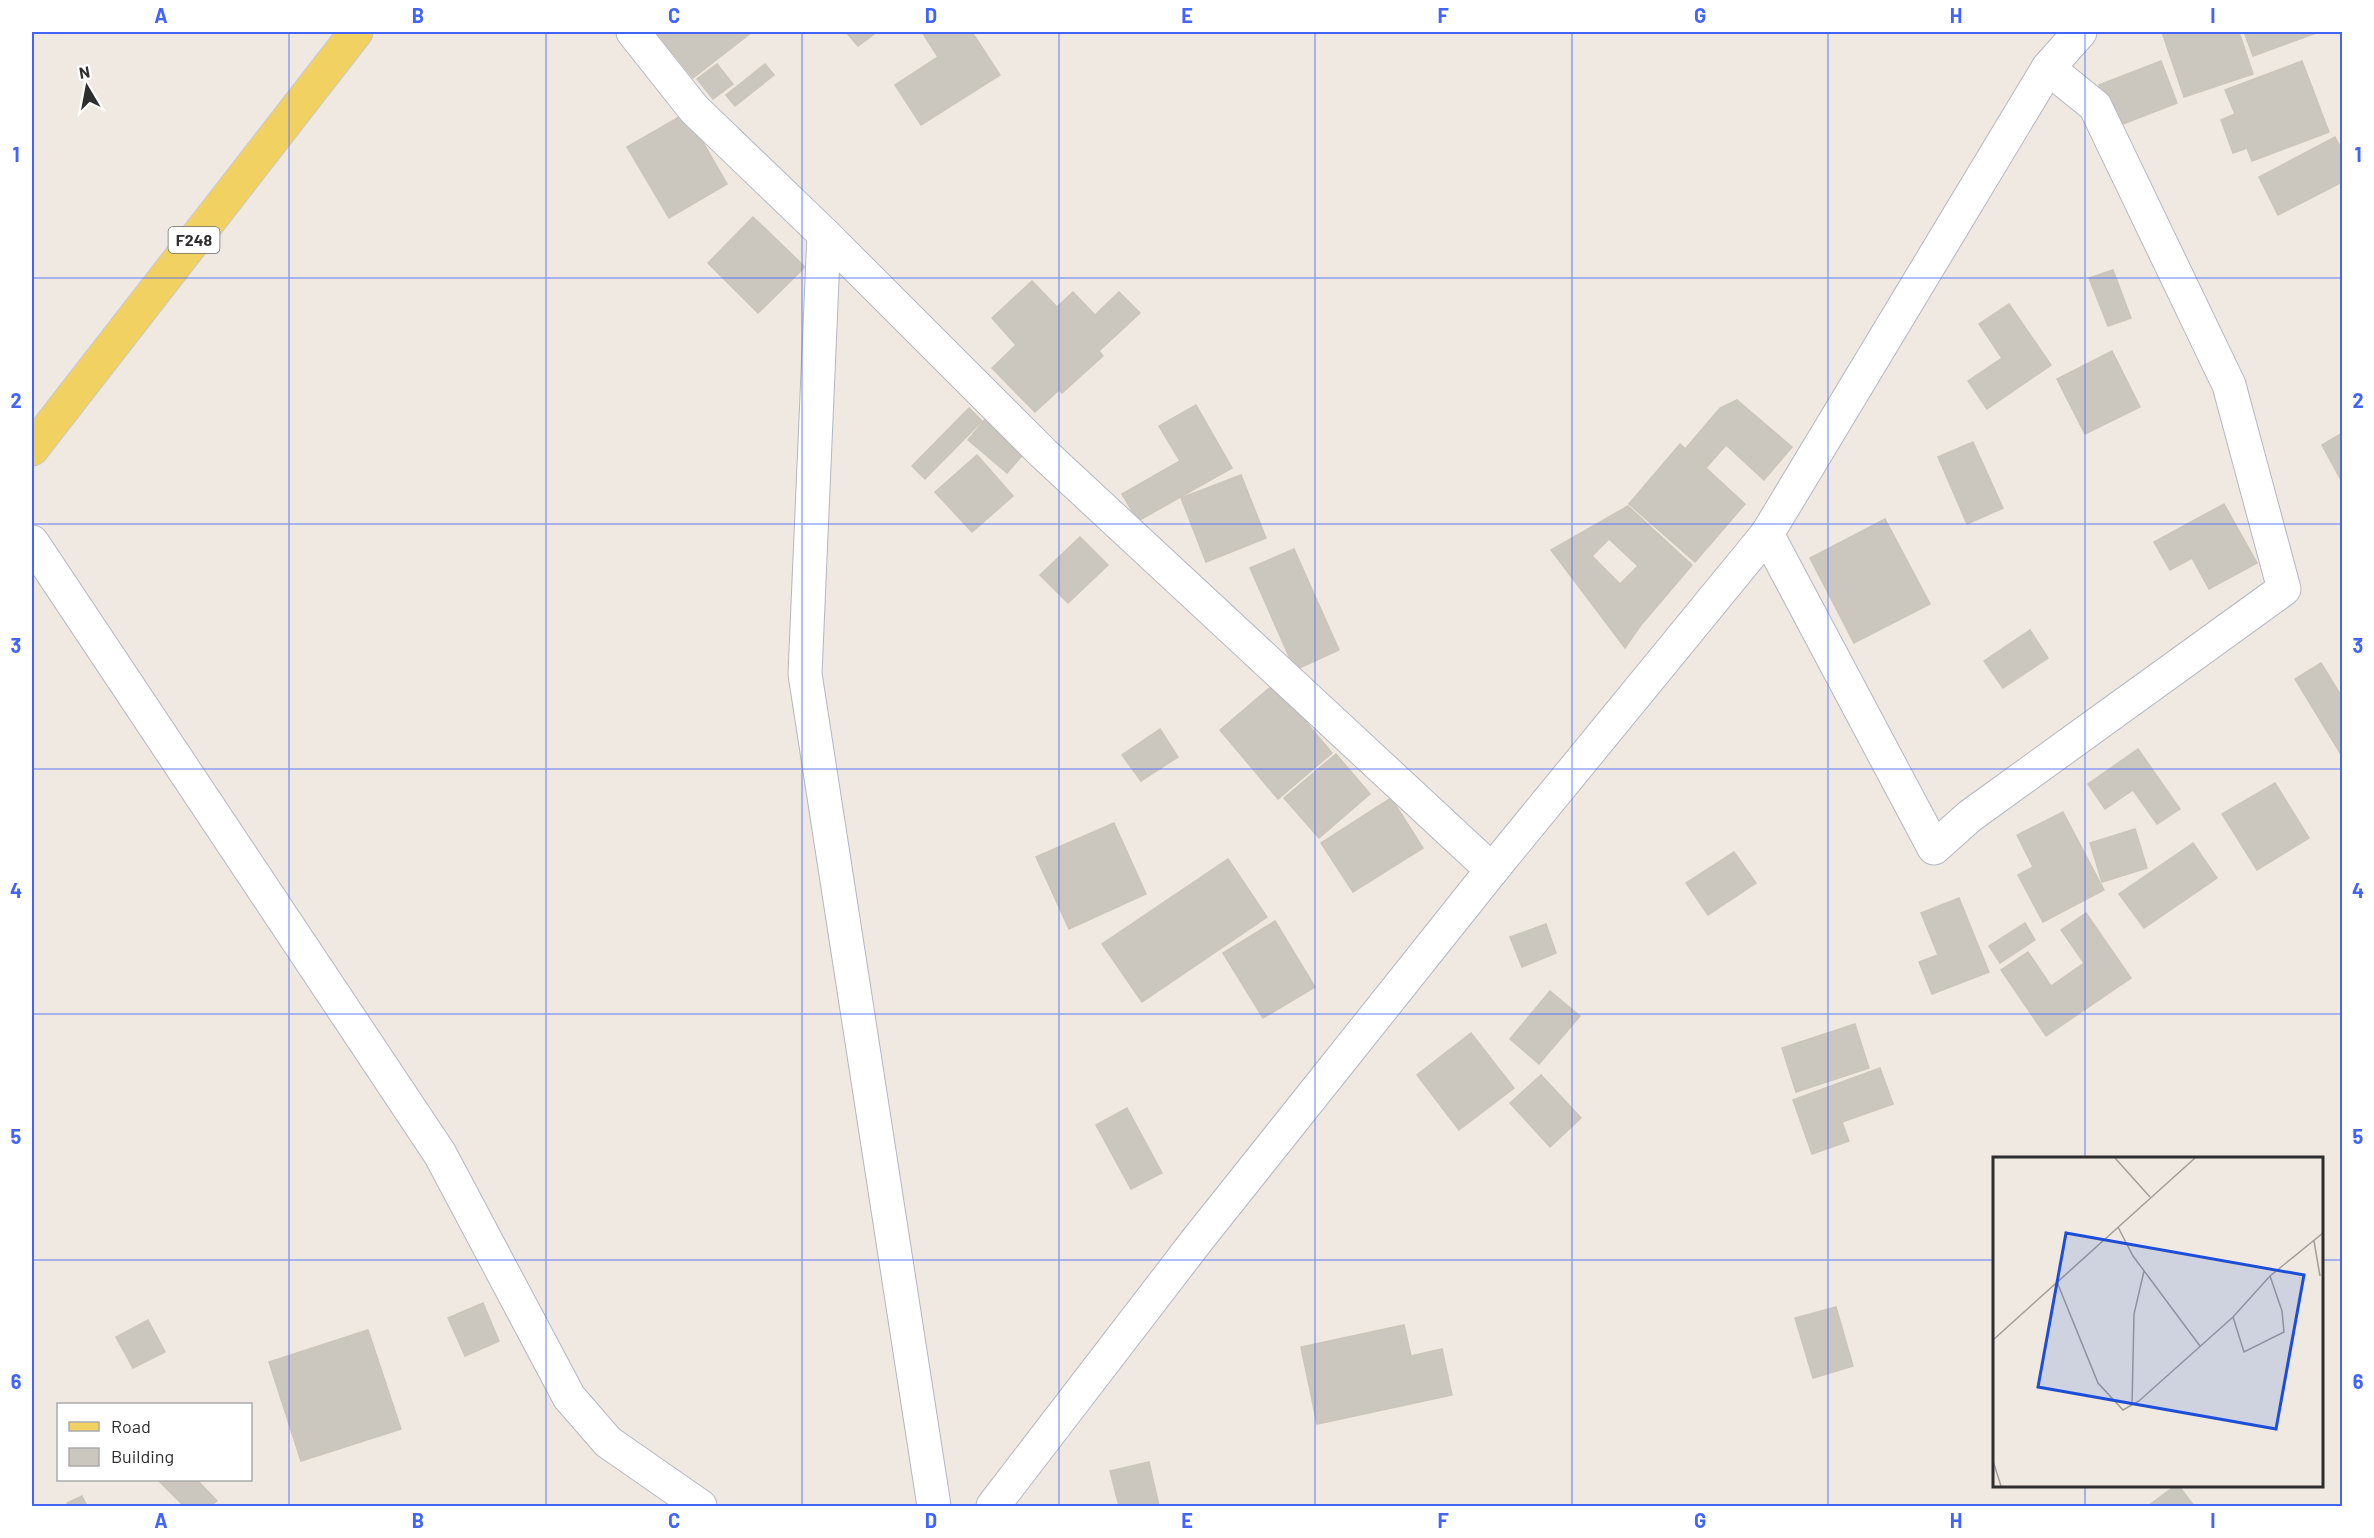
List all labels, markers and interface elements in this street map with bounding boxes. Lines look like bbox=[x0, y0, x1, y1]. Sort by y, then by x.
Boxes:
text: A bbox=[154, 3, 168, 27]
text: B bbox=[412, 3, 424, 27]
text: C bbox=[668, 3, 680, 27]
text: D bbox=[925, 3, 937, 27]
text: E bbox=[1181, 3, 1193, 27]
text: F bbox=[1437, 3, 1449, 27]
text: G bbox=[1694, 3, 1706, 27]
text: H bbox=[1950, 3, 1962, 27]
text: I bbox=[2210, 3, 2216, 27]
north arrow bbox=[57, 57, 117, 117]
text: N bbox=[77, 61, 91, 82]
text: 1 bbox=[12, 142, 20, 166]
text: 1 bbox=[2354, 142, 2362, 166]
road number: F248 bbox=[168, 227, 220, 253]
text: 2 bbox=[10, 388, 22, 412]
text: 2 bbox=[2352, 388, 2364, 412]
text: 3 bbox=[11, 633, 21, 657]
text: 3 bbox=[2353, 633, 2363, 657]
text: 4 bbox=[10, 878, 22, 902]
text: 4 bbox=[2352, 878, 2364, 902]
text: 5 bbox=[11, 1124, 22, 1148]
text: 5 bbox=[2353, 1124, 2364, 1148]
inset map bbox=[1993, 1157, 2323, 1487]
text: 6 bbox=[11, 1369, 22, 1393]
text: 6 bbox=[2353, 1369, 2364, 1393]
legend bbox=[57, 1403, 252, 1481]
text: Road bbox=[111, 1415, 151, 1437]
text: Building bbox=[111, 1445, 174, 1467]
text: A bbox=[154, 1508, 168, 1532]
text: B bbox=[412, 1508, 424, 1532]
text: C bbox=[668, 1508, 680, 1532]
text: D bbox=[925, 1508, 937, 1532]
text: E bbox=[1181, 1508, 1193, 1532]
text: F bbox=[1437, 1508, 1449, 1532]
text: G bbox=[1694, 1508, 1706, 1532]
text: H bbox=[1950, 1508, 1962, 1532]
text: I bbox=[2210, 1508, 2216, 1532]

